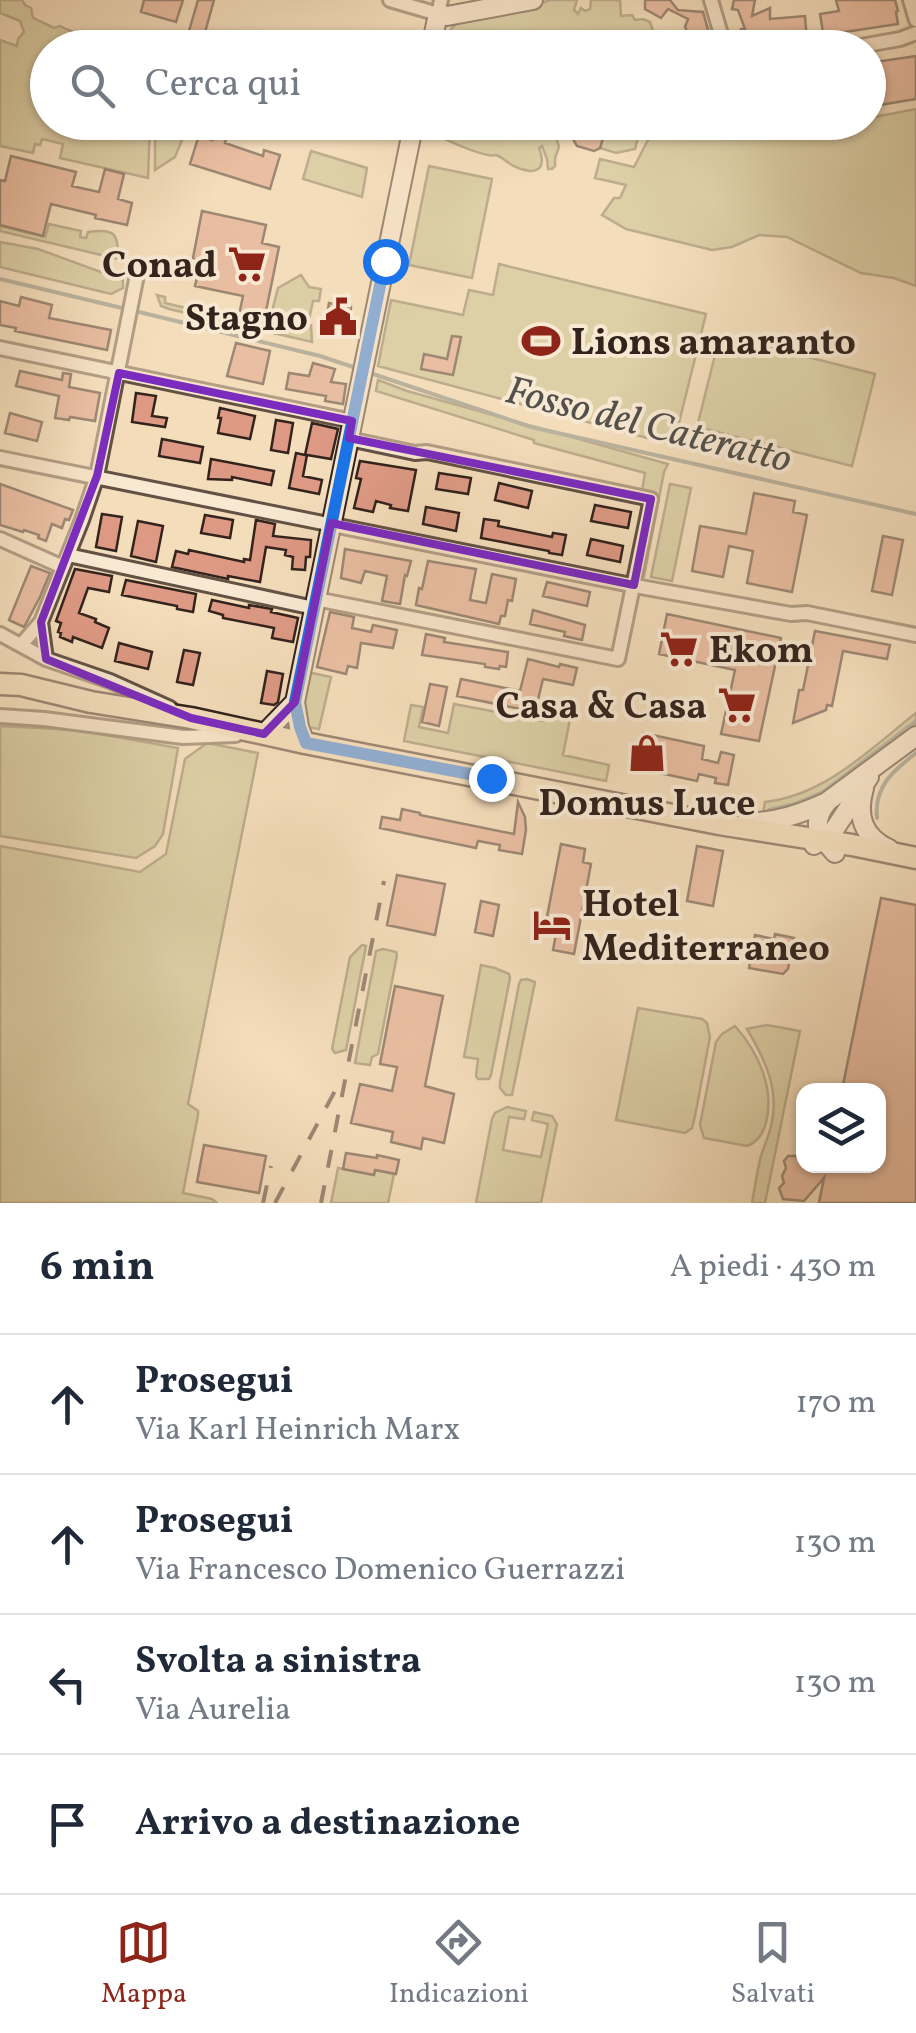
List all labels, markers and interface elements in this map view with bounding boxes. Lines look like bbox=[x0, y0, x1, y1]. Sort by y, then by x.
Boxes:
search box bbox=[30, 30, 886, 140]
icon: search bbox=[65, 58, 120, 113]
text: Cerca qui bbox=[145, 59, 301, 112]
route start bbox=[363, 239, 409, 285]
place label: Conad bbox=[102, 241, 217, 294]
supermarket icon: Conad bbox=[226, 243, 268, 285]
place label: Stagno bbox=[185, 294, 308, 347]
public building icon: Stagno bbox=[317, 296, 359, 338]
place label: Lions amaranto bbox=[571, 318, 856, 371]
sports icon: Lions amaranto bbox=[520, 320, 562, 362]
water label: Fosso del Cateratto bbox=[499, 364, 797, 489]
place label: Ekom bbox=[709, 626, 814, 679]
supermarket icon: Ekom bbox=[658, 628, 700, 670]
place label: Casa & Casa bbox=[495, 682, 707, 735]
supermarket icon: Casa & Casa bbox=[716, 684, 758, 726]
shop icon: Domus Luce bbox=[626, 732, 668, 774]
route end bbox=[469, 756, 515, 802]
place label: Domus Luce bbox=[538, 779, 756, 832]
place label: Hotel Mediterraneo bbox=[582, 880, 830, 977]
hotel icon: Hotel Mediterraneo bbox=[531, 904, 573, 946]
map controls bbox=[796, 1083, 886, 1173]
button: layers bbox=[796, 1083, 886, 1173]
text: 6 min bbox=[40, 1239, 155, 1298]
text: A piedi · 430 m bbox=[670, 1246, 876, 1290]
text: Prosegui bbox=[135, 1356, 294, 1409]
icon: ahead bbox=[40, 1377, 95, 1432]
text: 170 m bbox=[795, 1382, 876, 1426]
text: Via Karl Heinrich Marx bbox=[135, 1409, 460, 1453]
text: Prosegui bbox=[135, 1496, 294, 1549]
icon: ahead bbox=[40, 1517, 95, 1572]
text: 130 m bbox=[794, 1522, 876, 1566]
text: Via Francesco Domenico Guerrazzi bbox=[135, 1549, 625, 1593]
text: Svolta a sinistra bbox=[135, 1636, 422, 1689]
icon: left bbox=[40, 1657, 95, 1712]
text: 130 m bbox=[794, 1662, 876, 1706]
text: Via Aurelia bbox=[135, 1689, 291, 1733]
icon: arrive bbox=[40, 1797, 95, 1852]
text: Arrivo a destinazione bbox=[135, 1798, 520, 1851]
tab: Mappa bbox=[101, 1915, 187, 2014]
tab: Indicazioni bbox=[389, 1915, 529, 2014]
tab: Salvati bbox=[731, 1915, 815, 2014]

